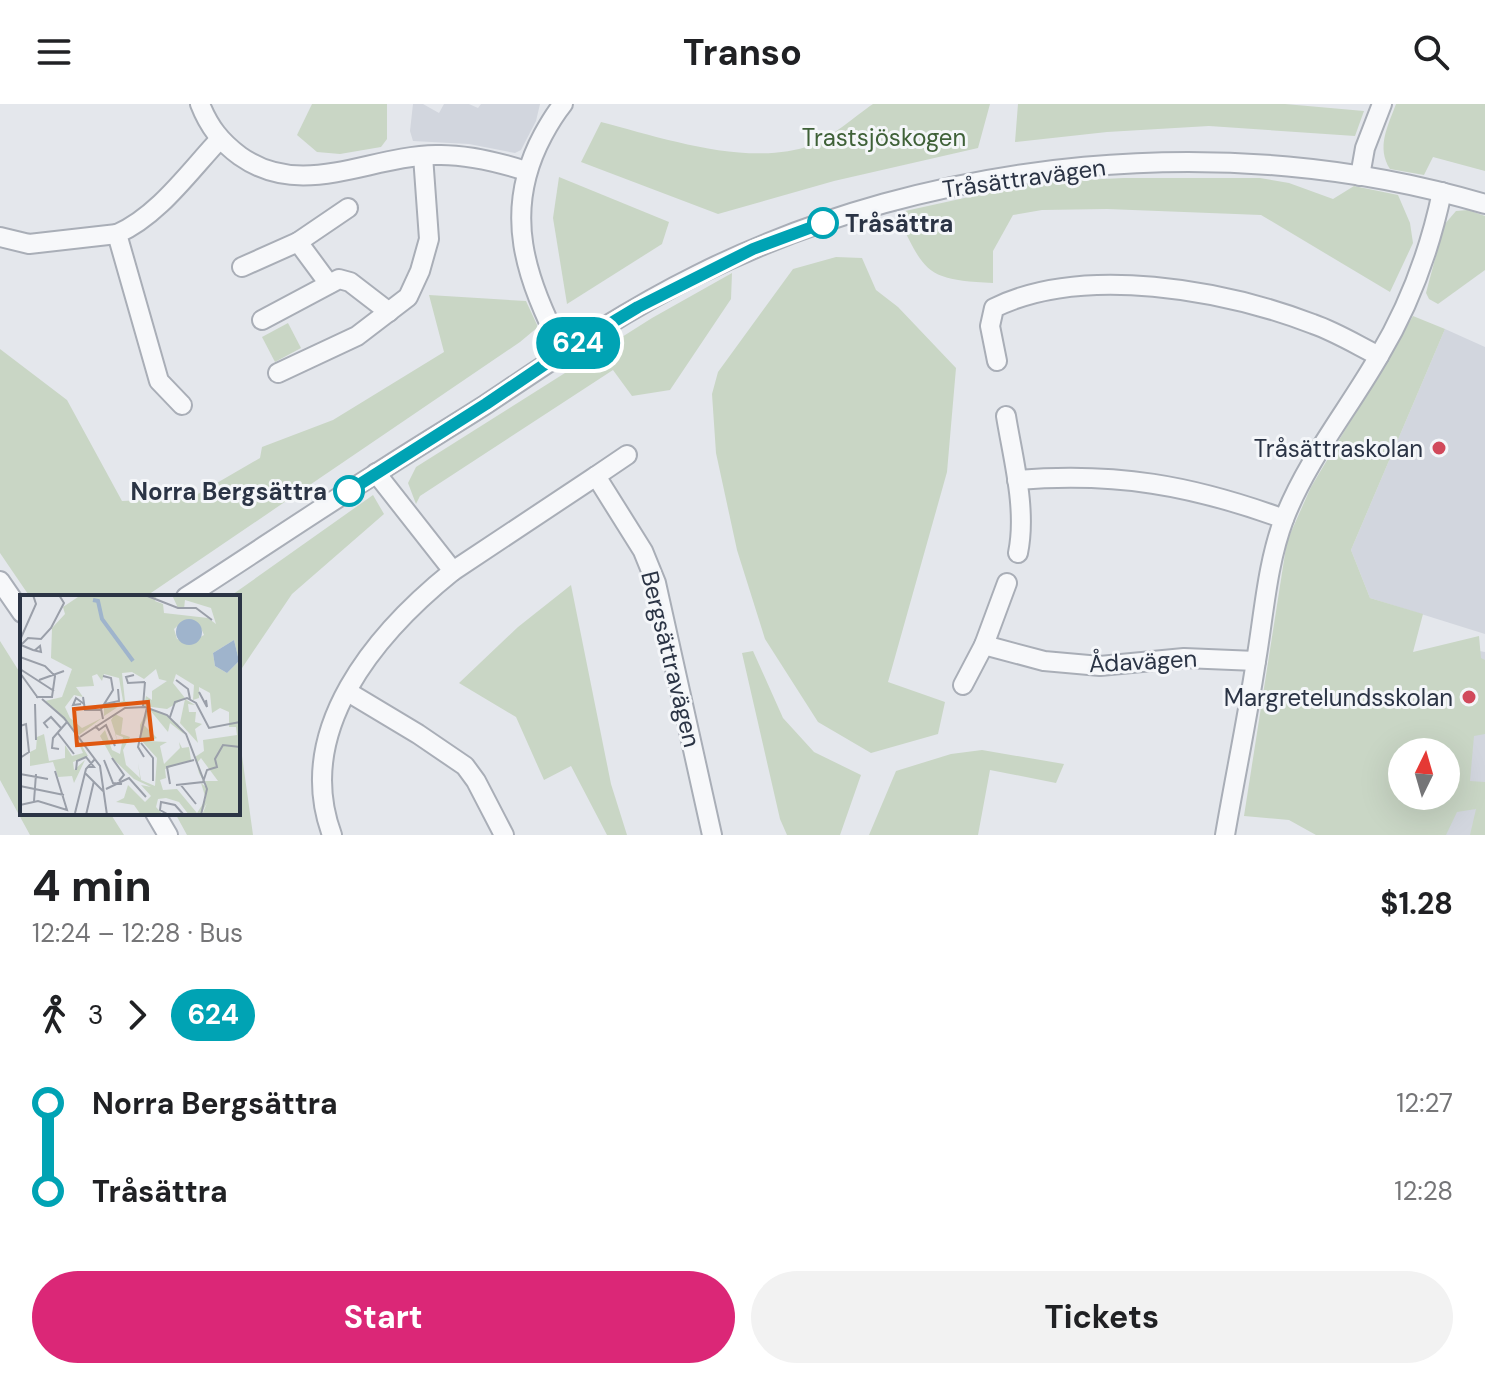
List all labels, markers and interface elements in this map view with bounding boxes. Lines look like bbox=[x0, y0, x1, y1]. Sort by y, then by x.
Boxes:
text: Transo bbox=[683, 29, 802, 76]
icon: menu bbox=[32, 30, 76, 74]
icon: search bbox=[1409, 30, 1453, 74]
park label: Trastsjöskogen bbox=[802, 122, 966, 153]
street label: Tråsättravägen bbox=[940, 151, 1108, 205]
marker: Tråsättra bbox=[808, 208, 838, 238]
place label: Tråsättra bbox=[845, 208, 953, 239]
line badge: 624 bbox=[532, 317, 624, 369]
text: 624 bbox=[552, 324, 604, 361]
place label: Tråsättraskolan bbox=[1254, 433, 1423, 464]
marker: Tråsättraskolan bbox=[1430, 439, 1448, 457]
place label: Norra Bergsättra bbox=[131, 476, 327, 507]
marker: Norra Bergsättra bbox=[334, 476, 364, 506]
street label: Bergsättravägen bbox=[634, 568, 708, 750]
inset map bbox=[20, 595, 240, 815]
street label: Ådavägen bbox=[1088, 643, 1198, 679]
place label: Margretelundsskolan bbox=[1224, 682, 1453, 713]
marker: Margretelundsskolan bbox=[1460, 688, 1478, 706]
north arrow bbox=[1388, 738, 1460, 810]
map controls bbox=[1388, 738, 1460, 810]
text: 4 min bbox=[32, 857, 152, 915]
text: $1.28 bbox=[1380, 884, 1453, 923]
text: 12:24 – 12:28 · Bus bbox=[32, 916, 243, 950]
icon: walk bbox=[32, 993, 76, 1037]
icon: forward bbox=[115, 993, 159, 1037]
text: 624 bbox=[187, 996, 239, 1033]
text: 3 bbox=[88, 998, 103, 1032]
text: Norra Bergsättra bbox=[92, 1084, 338, 1123]
text: 12:27 bbox=[1396, 1086, 1453, 1120]
text: Tråsättra bbox=[92, 1172, 228, 1211]
text: 12:28 bbox=[1394, 1174, 1453, 1208]
button: Start bbox=[32, 1271, 735, 1363]
button: Tickets bbox=[751, 1271, 1453, 1363]

